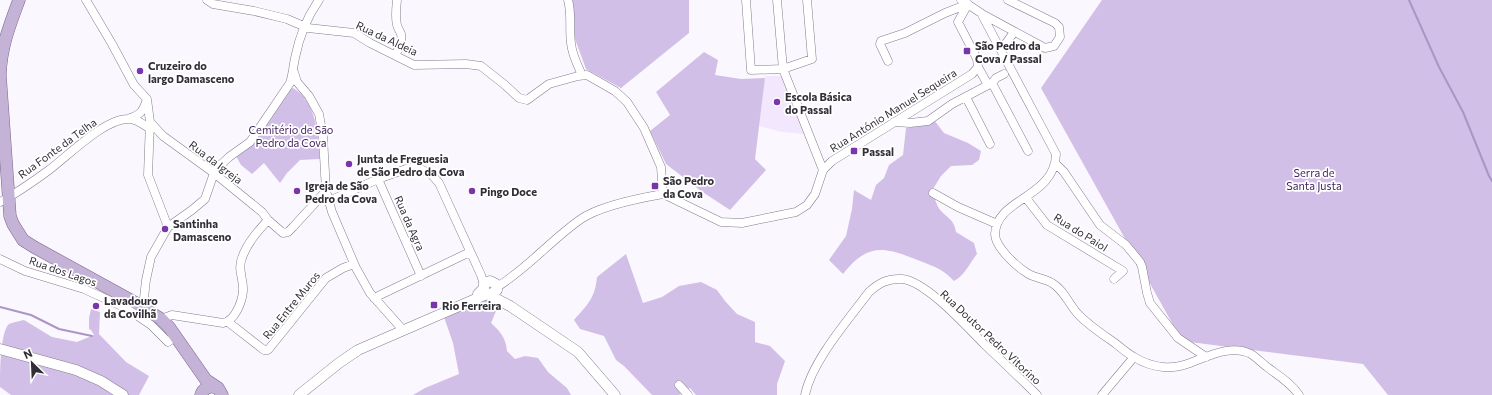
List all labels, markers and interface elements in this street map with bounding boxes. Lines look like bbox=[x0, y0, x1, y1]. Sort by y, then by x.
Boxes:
street label: Rua da Aldeia bbox=[354, 18, 420, 58]
place label: São Pedro da Cova / Passal bbox=[975, 39, 1042, 65]
marker: São Pedro da Cova / Passal bbox=[962, 46, 972, 56]
place label: Cruzeiro do largo Damasceno bbox=[148, 59, 235, 85]
marker: Cruzeiro do largo Damasceno bbox=[135, 66, 145, 76]
street label: Rua António Manuel Sequeira bbox=[827, 66, 959, 154]
place label: Escola Básica do Passal bbox=[785, 90, 852, 116]
marker: Escola Básica do Passal bbox=[772, 97, 782, 107]
street label: Rua Fonte da Telha bbox=[15, 115, 99, 181]
park label: Cemitério de São Pedro da Cova bbox=[249, 123, 334, 149]
street label: Rua da Igreja bbox=[187, 138, 245, 186]
place label: Passal bbox=[862, 145, 894, 158]
marker: Passal bbox=[849, 146, 859, 156]
place label: Junta de Freguesia de São Pedro da Cova bbox=[357, 152, 465, 178]
marker: Junta de Freguesia de São Pedro da Cova bbox=[344, 159, 354, 169]
park label: Serra de Santa Justa bbox=[1286, 166, 1342, 193]
place label: São Pedro da Cova bbox=[663, 174, 715, 200]
place label: Igreja de São Pedro da Cova bbox=[305, 179, 377, 205]
marker: São Pedro da Cova bbox=[650, 181, 660, 191]
place label: Pingo Doce bbox=[480, 185, 537, 198]
marker: Igreja de São Pedro da Cova bbox=[292, 186, 302, 196]
marker: Pingo Doce bbox=[467, 186, 477, 196]
street label: Rua da Agra bbox=[392, 193, 428, 253]
street label: Rua do Paiol bbox=[1052, 210, 1110, 254]
place label: Santinha Damasceno bbox=[173, 217, 232, 243]
marker: Santinha Damasceno bbox=[160, 224, 170, 234]
street label: Rua dos Lagos bbox=[27, 253, 99, 289]
street label: Rua Entre Muros bbox=[260, 269, 322, 341]
street label: Rua Doutor Pedro Vitorino bbox=[938, 287, 1044, 387]
place label: Lavadouro da Covilhã bbox=[104, 294, 158, 320]
place label: Rio Ferreira bbox=[442, 299, 502, 312]
marker: Rio Ferreira bbox=[429, 300, 439, 310]
marker: Lavadouro da Covilhã bbox=[91, 301, 101, 311]
north arrow bbox=[12, 343, 52, 383]
text: N bbox=[21, 346, 34, 361]

